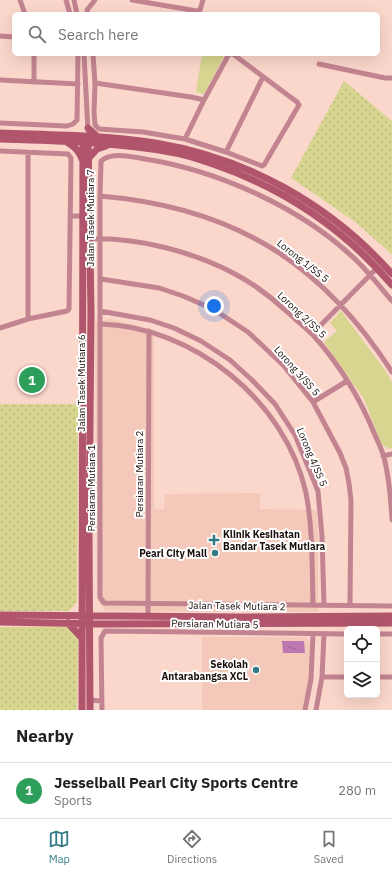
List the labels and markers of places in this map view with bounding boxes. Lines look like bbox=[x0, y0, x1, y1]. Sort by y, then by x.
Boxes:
pin: 1 bbox=[19, 365, 45, 395]
place label: Klinik Kesihatan Bandar Tasek Mutiara bbox=[223, 528, 326, 553]
marker: Klinik Kesihatan Bandar Tasek Mutiara bbox=[208, 534, 220, 546]
place label: Pearl City Mall bbox=[139, 547, 207, 560]
marker: Pearl City Mall bbox=[210, 548, 220, 558]
place label: Sekolah Antarabangsa XCL bbox=[162, 658, 248, 683]
marker: Sekolah Antarabangsa XCL bbox=[251, 665, 261, 675]

